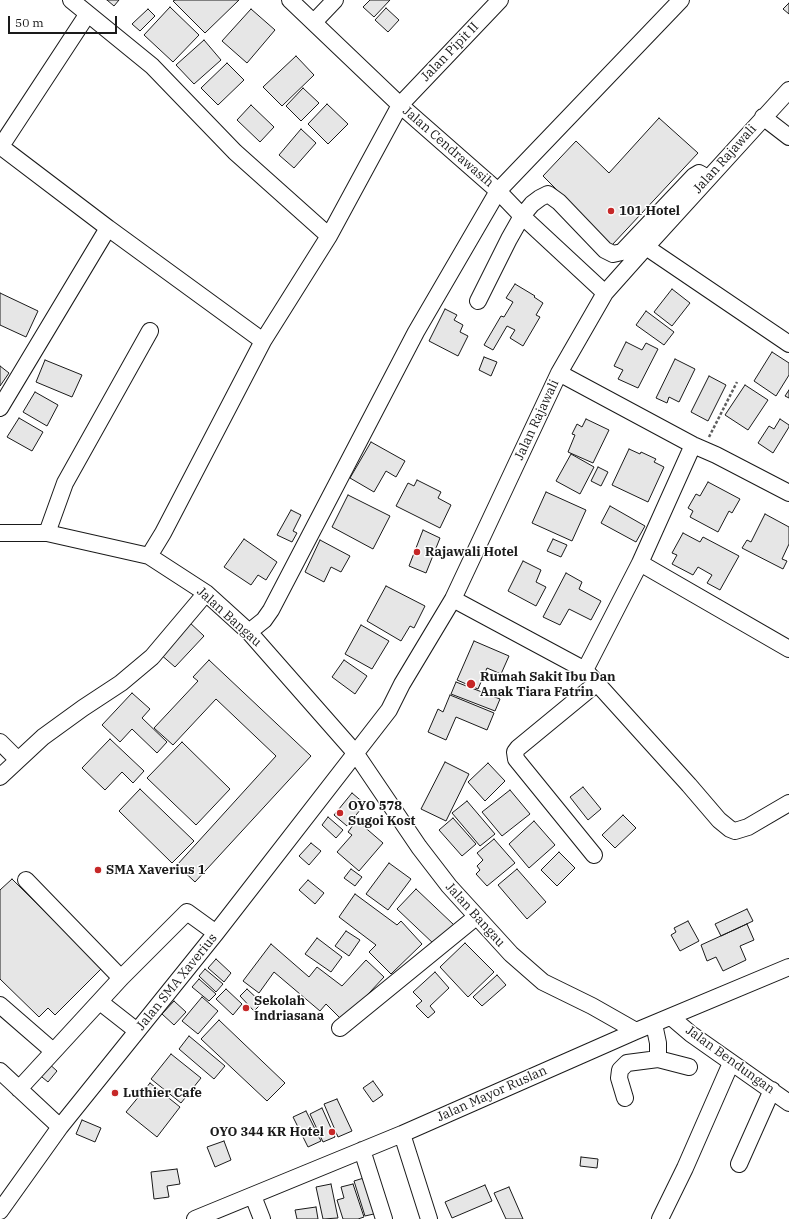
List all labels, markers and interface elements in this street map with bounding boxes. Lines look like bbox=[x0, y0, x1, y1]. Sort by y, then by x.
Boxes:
scale bar bbox=[10, 8, 119, 34]
text: 50 m bbox=[15, 15, 44, 30]
street label: Jalan Pipit II bbox=[418, 19, 482, 85]
street label: Jalan Cendrawasih bbox=[399, 103, 497, 191]
street label: Jalan Rajawali bbox=[690, 121, 760, 197]
place label: 101 Hotel bbox=[619, 203, 680, 219]
marker: 101 Hotel bbox=[606, 206, 616, 216]
street label: Jalan Rajawali bbox=[512, 377, 562, 463]
place label: Rajawali Hotel bbox=[425, 544, 518, 560]
marker: Rajawali Hotel bbox=[412, 547, 422, 557]
street label: Jalan Bangau bbox=[193, 584, 265, 650]
place label: Rumah Sakit Ibu Dan Anak Tiara Fatrin bbox=[480, 669, 616, 700]
marker: Rumah Sakit Ibu Dan Anak Tiara Fatrin bbox=[465, 678, 477, 690]
place label: OYO 578 Sugoi Kost bbox=[348, 798, 415, 829]
marker: OYO 578 Sugoi Kost bbox=[335, 808, 345, 818]
place label: SMA Xaverius 1 bbox=[106, 862, 206, 878]
marker: SMA Xaverius 1 bbox=[93, 865, 103, 875]
street label: Jalan Bangau bbox=[442, 879, 508, 951]
street label: Jalan SMA Xaverius bbox=[133, 931, 221, 1033]
place label: Sekolah Indriasana bbox=[254, 993, 324, 1024]
marker: Sekolah Indriasana bbox=[241, 1003, 251, 1013]
street label: Jalan Bendungan bbox=[683, 1023, 777, 1097]
street label: Jalan Mayor Ruslan bbox=[435, 1063, 549, 1125]
place label: Luthier Cafe bbox=[123, 1085, 202, 1101]
marker: Luthier Cafe bbox=[110, 1088, 120, 1098]
place label: OYO 344 KR Hotel bbox=[210, 1124, 324, 1140]
marker: OYO 344 KR Hotel bbox=[327, 1127, 337, 1137]

